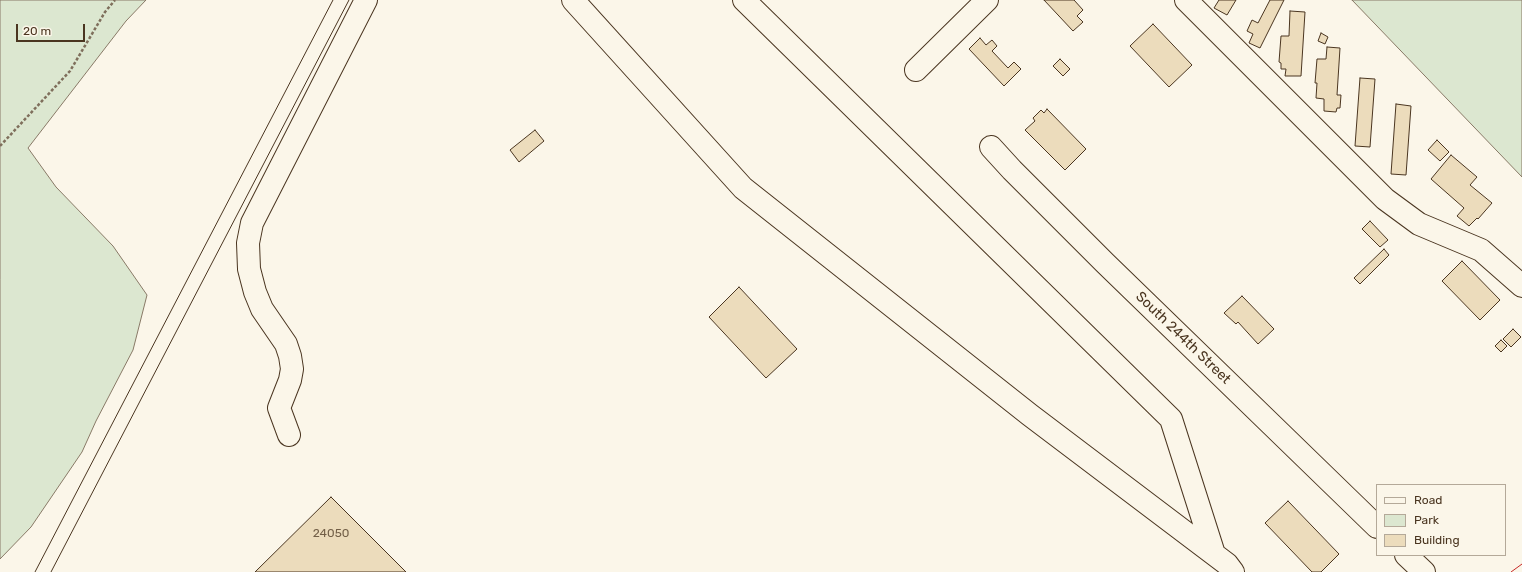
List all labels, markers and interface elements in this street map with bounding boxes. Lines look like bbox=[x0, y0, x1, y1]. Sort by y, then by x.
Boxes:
scale bar bbox=[18, 16, 87, 42]
text: 20 m bbox=[23, 24, 51, 38]
street label: South 244th Street bbox=[1132, 288, 1234, 388]
legend bbox=[1376, 484, 1506, 556]
text: Road bbox=[1414, 493, 1442, 507]
text: Park bbox=[1414, 513, 1439, 527]
house number: 24050 bbox=[313, 527, 349, 541]
text: Building bbox=[1414, 533, 1460, 547]

